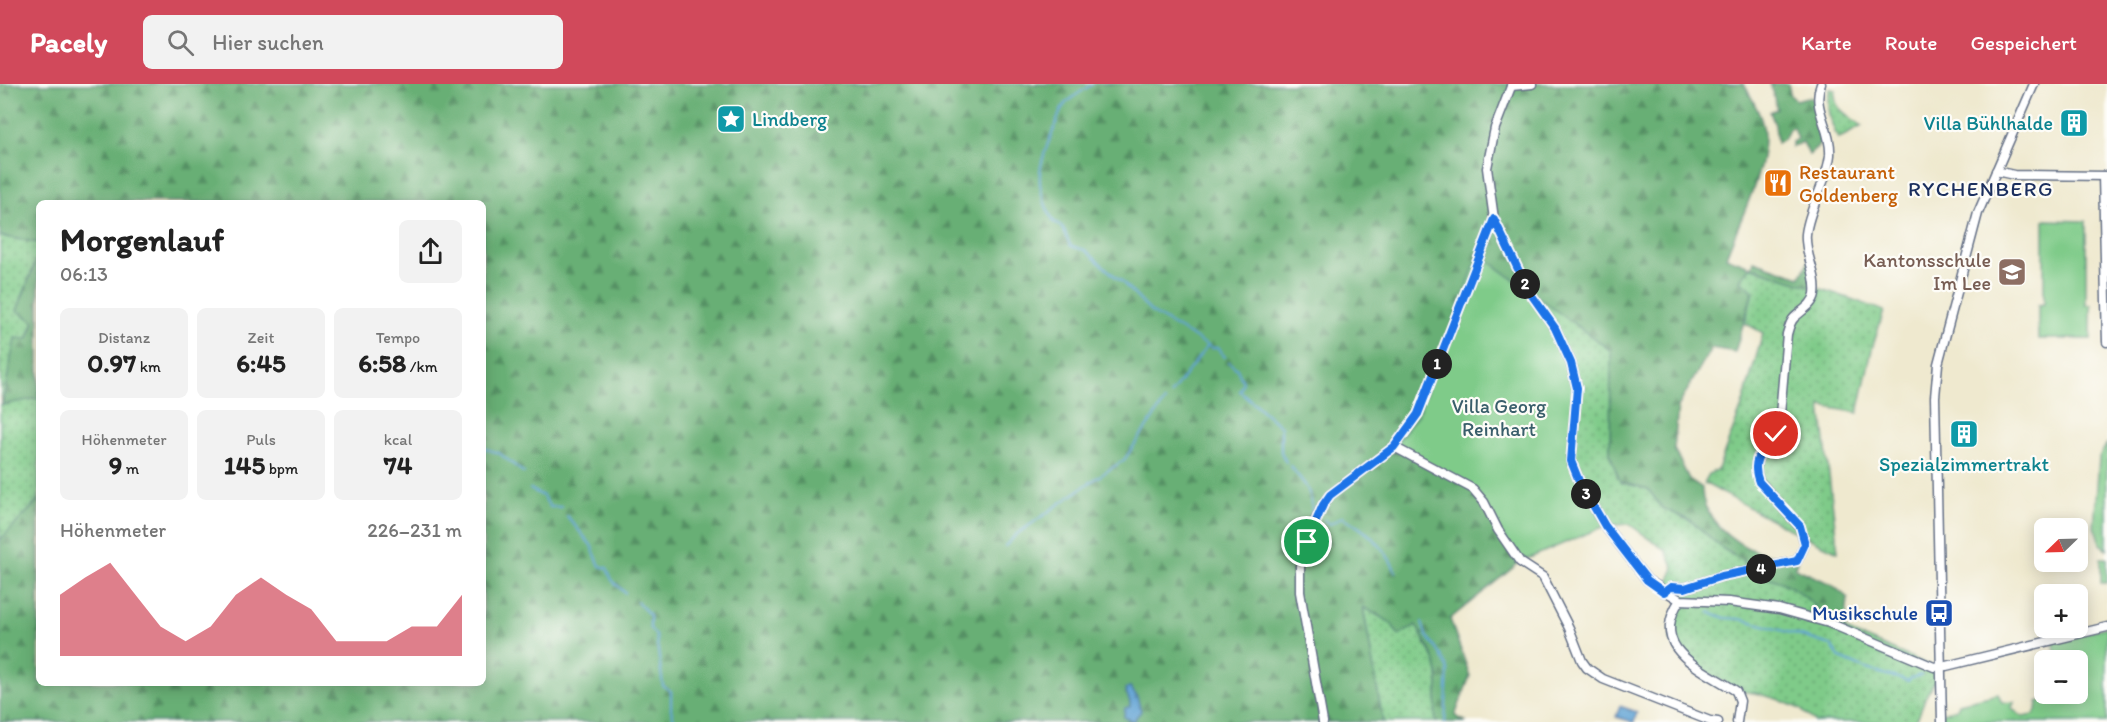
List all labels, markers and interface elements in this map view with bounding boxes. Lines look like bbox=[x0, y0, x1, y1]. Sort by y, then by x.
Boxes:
search box bbox=[143, 15, 563, 69]
text: Pacely bbox=[30, 25, 107, 59]
icon: search bbox=[164, 26, 197, 59]
text: Hier suchen bbox=[212, 29, 324, 56]
text: Karte bbox=[1801, 30, 1852, 55]
text: Route bbox=[1885, 30, 1938, 55]
text: Gespeichert bbox=[1971, 30, 2077, 55]
place icon: Lindberg bbox=[715, 103, 747, 135]
place label: Lindberg bbox=[752, 107, 828, 131]
building icon: Villa Bühlhalde bbox=[2058, 107, 2090, 139]
place label: Villa Bühlhalde bbox=[1924, 111, 2053, 135]
place label: Restaurant Goldenberg bbox=[1799, 160, 1899, 207]
restaurant icon: Restaurant Goldenberg bbox=[1762, 167, 1794, 199]
district label: RYCHENBERG bbox=[1908, 176, 2054, 201]
text: Morgenlauf bbox=[60, 220, 224, 259]
button: share bbox=[399, 220, 462, 283]
place label: Kantonsschule Im Lee bbox=[1863, 248, 1991, 295]
school or university icon: Kantonsschule Im Lee bbox=[1996, 256, 2028, 288]
text: 06:13 bbox=[60, 262, 108, 286]
pin: 2 bbox=[1510, 269, 1540, 299]
text: 2 bbox=[1521, 274, 1529, 293]
text: Distanz bbox=[98, 328, 150, 347]
text: Zeit bbox=[248, 328, 274, 347]
text: Tempo bbox=[376, 328, 420, 347]
text: 0.97 bbox=[87, 347, 136, 379]
text: 6:45 bbox=[236, 347, 286, 379]
text: 6:58 bbox=[358, 347, 406, 379]
pin: 1 bbox=[1422, 349, 1452, 379]
text: 1 bbox=[1433, 354, 1441, 373]
text: km bbox=[136, 357, 161, 376]
text: /km bbox=[406, 357, 438, 376]
park label: Villa Georg Reinhart bbox=[1452, 394, 1547, 441]
pin bbox=[1750, 408, 1801, 459]
icon: check bbox=[1759, 417, 1792, 450]
building icon: Spezialzimmertrakt bbox=[1948, 418, 1980, 450]
text: Höhenmeter bbox=[82, 430, 166, 449]
text: Puls bbox=[246, 430, 276, 449]
text: kcal bbox=[384, 430, 412, 449]
text: 9 bbox=[109, 449, 122, 481]
text: 145 bbox=[224, 449, 265, 481]
text: 74 bbox=[384, 449, 412, 481]
place label: Spezialzimmertrakt bbox=[1879, 452, 2050, 476]
text: m bbox=[122, 459, 139, 478]
text: bpm bbox=[265, 459, 298, 478]
pin: 3 bbox=[1571, 479, 1601, 509]
text: 3 bbox=[1582, 484, 1590, 503]
pin bbox=[1281, 516, 1332, 567]
text: Höhenmeter bbox=[60, 518, 166, 542]
text: 226–231 m bbox=[367, 518, 462, 542]
north arrow bbox=[2034, 518, 2088, 572]
map controls bbox=[2034, 518, 2088, 704]
icon: arrive bbox=[1290, 525, 1323, 558]
pin: 4 bbox=[1746, 554, 1776, 584]
text: 4 bbox=[1756, 559, 1766, 578]
button: + bbox=[2034, 584, 2088, 638]
bus stop icon: Musikschule bbox=[1923, 597, 1955, 629]
place label: Musikschule bbox=[1812, 601, 1918, 625]
button: − bbox=[2034, 650, 2088, 704]

